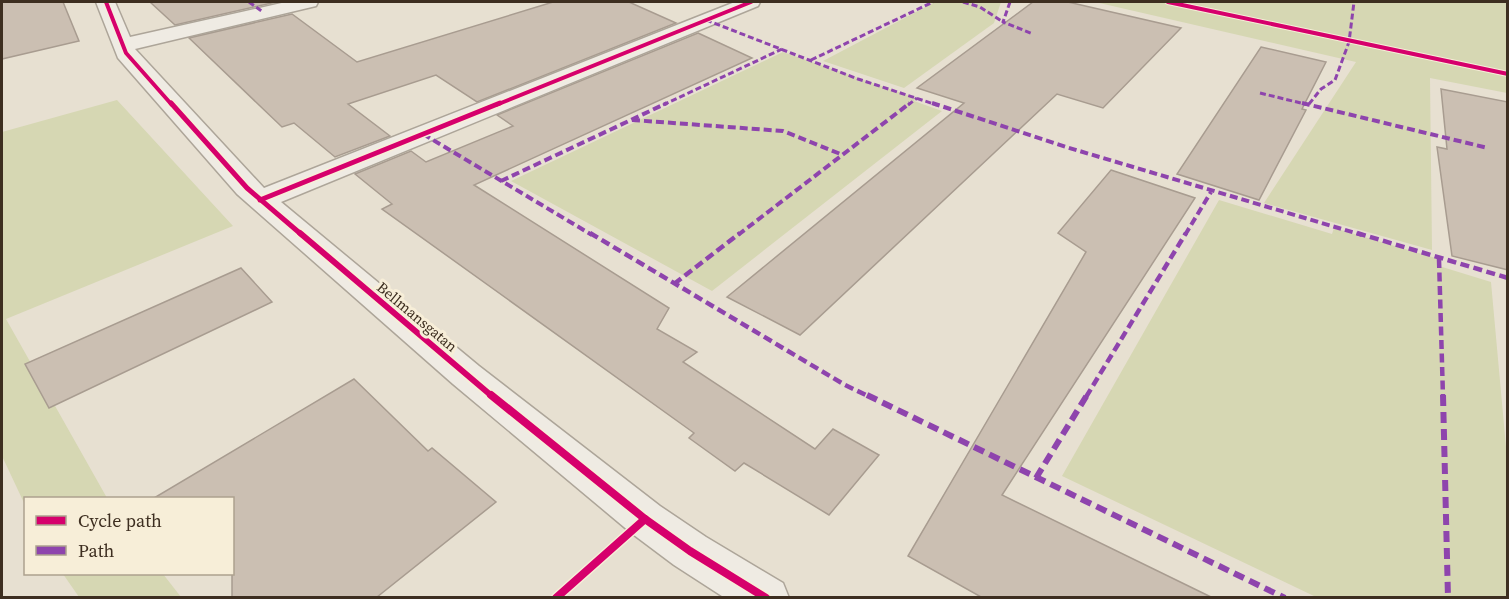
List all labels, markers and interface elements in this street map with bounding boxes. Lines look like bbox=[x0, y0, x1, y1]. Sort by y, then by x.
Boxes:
street label: Bellmansgatan bbox=[373, 277, 462, 357]
legend bbox=[24, 497, 234, 575]
text: Cycle path bbox=[78, 508, 162, 533]
text: Path bbox=[78, 538, 115, 563]

